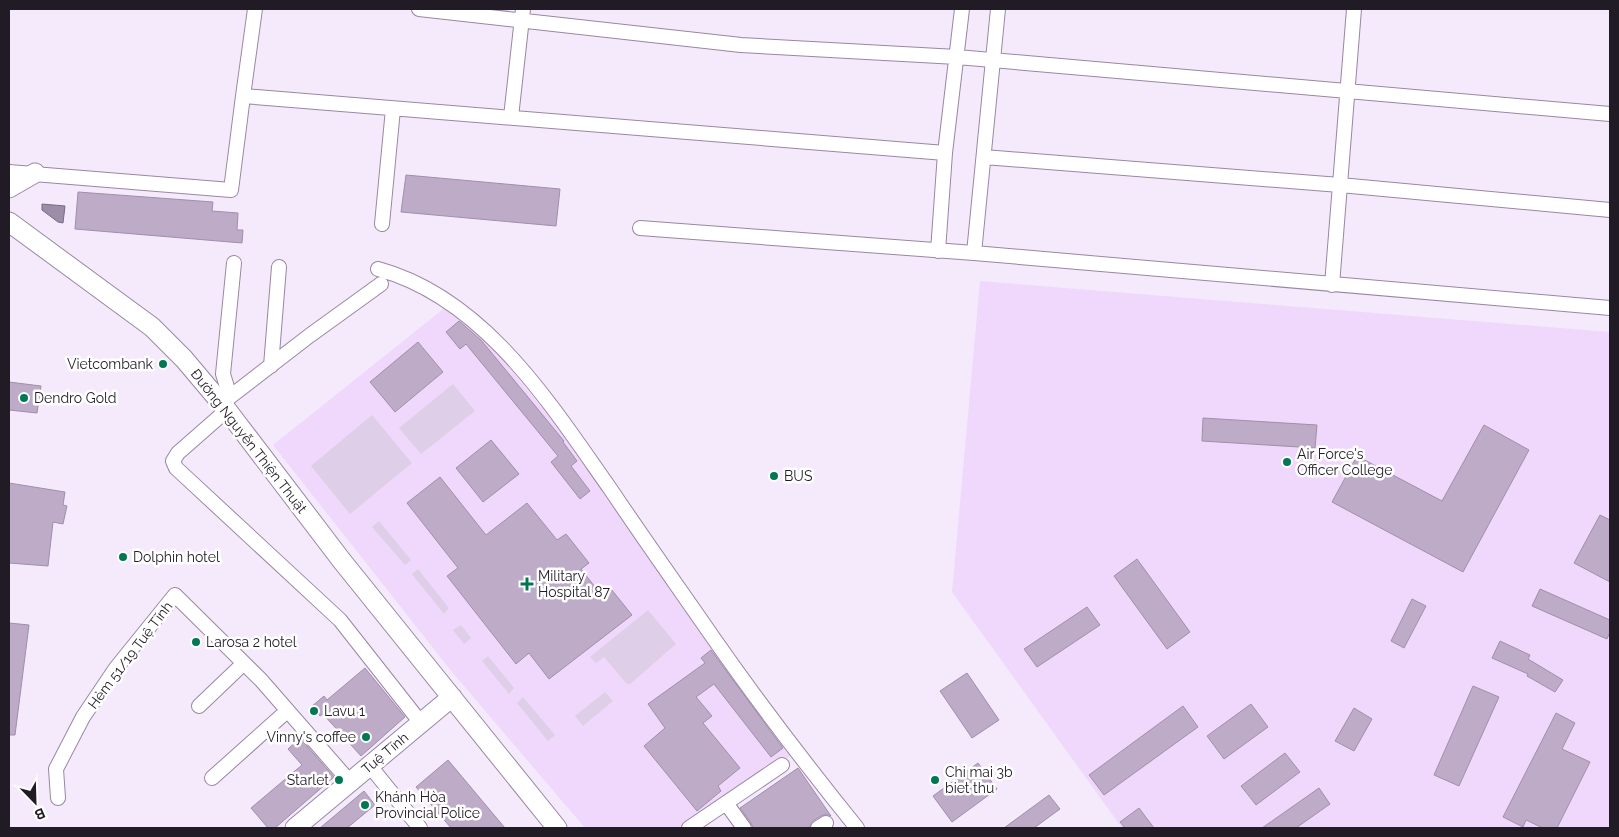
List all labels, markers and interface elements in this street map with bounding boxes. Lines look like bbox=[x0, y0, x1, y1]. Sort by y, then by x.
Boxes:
place label: Vietcombank bbox=[67, 356, 154, 372]
marker: Vietcombank bbox=[157, 358, 169, 370]
street label: Đường Nguyễn Thiện Thuật bbox=[188, 366, 310, 517]
place label: Dendro Gold bbox=[34, 390, 117, 406]
marker: Dendro Gold bbox=[18, 392, 30, 404]
place label: Air Force's Officer College bbox=[1297, 446, 1392, 478]
marker: Air Force's Officer College bbox=[1281, 456, 1293, 468]
place label: BUS bbox=[784, 468, 813, 484]
marker: BUS bbox=[768, 470, 780, 482]
place label: Dolphin hotel bbox=[133, 549, 220, 565]
marker: Dolphin hotel bbox=[117, 551, 129, 563]
place label: Military Hospital 87 bbox=[538, 568, 611, 600]
marker: Military Hospital 87 bbox=[520, 577, 534, 591]
street label: Hẻm 51/19 Tuệ Tĩnh bbox=[85, 598, 175, 712]
place label: Larosa 2 hotel bbox=[206, 634, 297, 650]
marker: Larosa 2 hotel bbox=[190, 636, 202, 648]
place label: Lavu 1 bbox=[324, 703, 365, 719]
marker: Lavu 1 bbox=[308, 705, 320, 717]
place label: Vinny's coffee bbox=[267, 729, 356, 745]
street label: Tuệ Tĩnh bbox=[358, 729, 412, 777]
marker: Vinny's coffee bbox=[360, 731, 372, 743]
place label: Chi mai 3b biet thu bbox=[945, 764, 1013, 796]
place label: Starlet bbox=[287, 772, 329, 788]
marker: Starlet bbox=[333, 774, 345, 786]
marker: Chi mai 3b biet thu bbox=[929, 774, 941, 786]
north arrow bbox=[10, 777, 60, 827]
place label: Khánh Hòa Provincial Police bbox=[375, 789, 480, 821]
marker: Khánh Hòa Provincial Police bbox=[359, 799, 371, 811]
text: B bbox=[32, 805, 48, 823]

